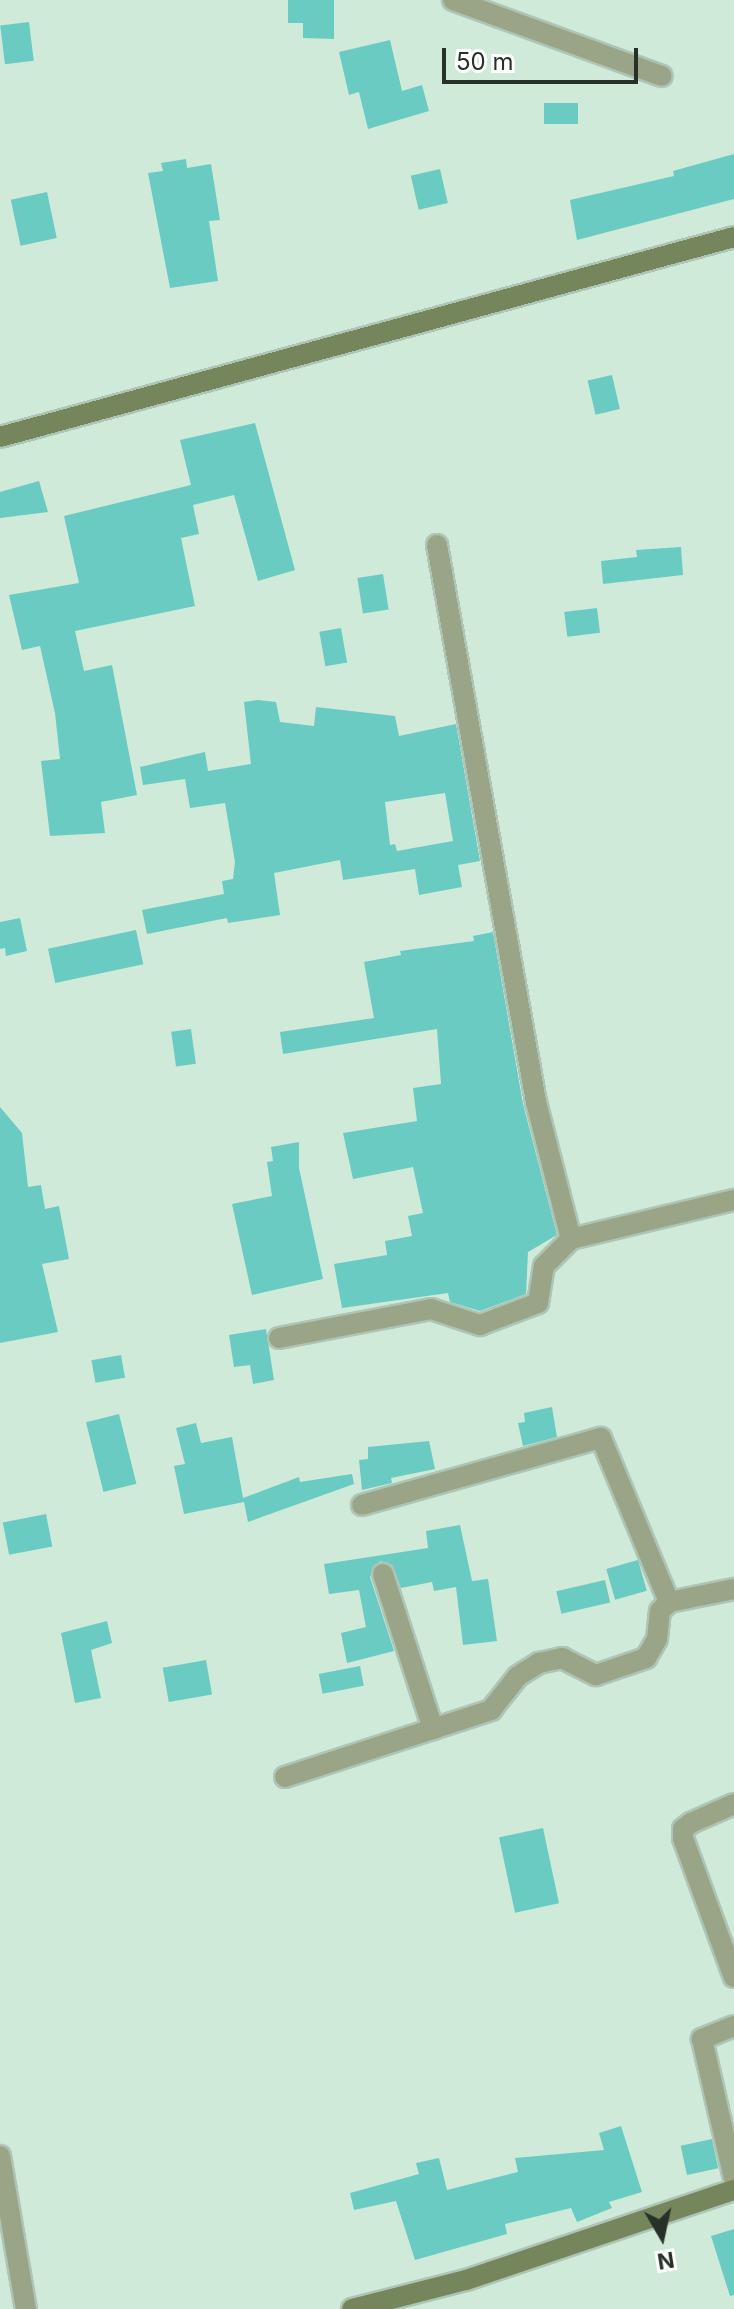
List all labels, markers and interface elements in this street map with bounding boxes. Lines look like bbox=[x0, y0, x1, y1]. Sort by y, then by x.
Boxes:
scale bar bbox=[446, 32, 642, 82]
text: 50 m bbox=[456, 47, 514, 76]
north arrow bbox=[622, 2197, 702, 2277]
text: N bbox=[655, 2247, 676, 2275]

